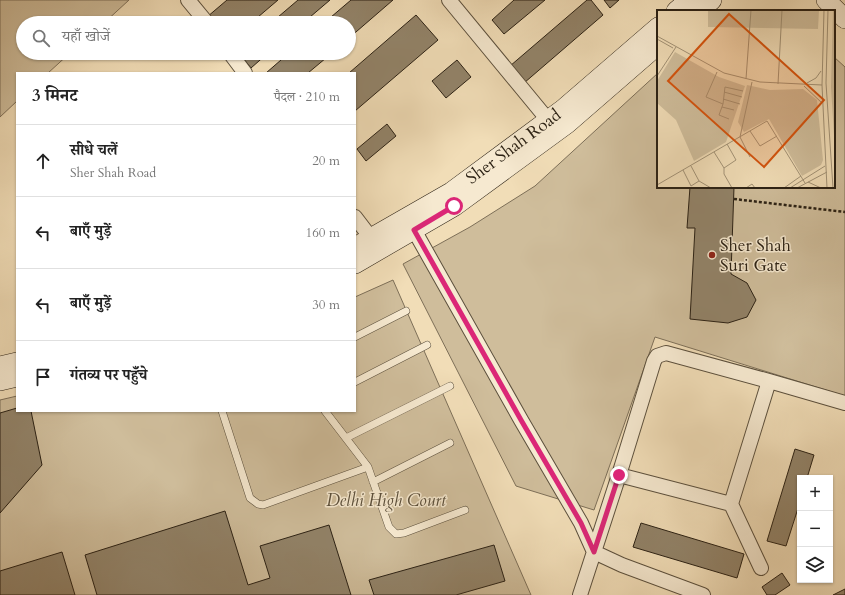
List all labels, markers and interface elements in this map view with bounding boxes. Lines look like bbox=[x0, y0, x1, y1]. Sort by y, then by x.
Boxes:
inset map bbox=[657, 10, 835, 188]
search box bbox=[16, 16, 356, 60]
text: यहाँ खोजें bbox=[62, 26, 110, 46]
icon: search bbox=[30, 27, 52, 49]
text: 3 मिनट bbox=[32, 84, 78, 107]
text: पैदल · 210 m bbox=[274, 88, 340, 106]
street label: Sher Shah Road bbox=[461, 103, 566, 189]
text: सीधे चलें bbox=[70, 140, 118, 160]
icon: ahead bbox=[32, 150, 54, 172]
text: 20 m bbox=[312, 152, 340, 170]
text: Sher Shah Road bbox=[70, 164, 156, 182]
route start bbox=[445, 197, 463, 215]
text: बाएँ मुड़ें bbox=[70, 221, 111, 241]
icon: left bbox=[32, 222, 54, 244]
text: 160 m bbox=[306, 224, 340, 242]
place label: Sher Shah Suri Gate bbox=[720, 234, 792, 277]
marker: Sher Shah Suri Gate bbox=[707, 250, 717, 260]
text: बाएँ मुड़ें bbox=[70, 293, 111, 313]
icon: left bbox=[32, 294, 54, 316]
text: 30 m bbox=[312, 296, 340, 314]
text: गंतव्य पर पहुँचे bbox=[70, 365, 147, 385]
icon: arrive bbox=[32, 366, 54, 388]
route end bbox=[610, 466, 628, 484]
map controls bbox=[797, 475, 833, 583]
button: + bbox=[797, 475, 833, 511]
park label: Delhi High Court bbox=[326, 489, 447, 512]
button: − bbox=[797, 511, 833, 547]
button: layers bbox=[797, 547, 833, 583]

